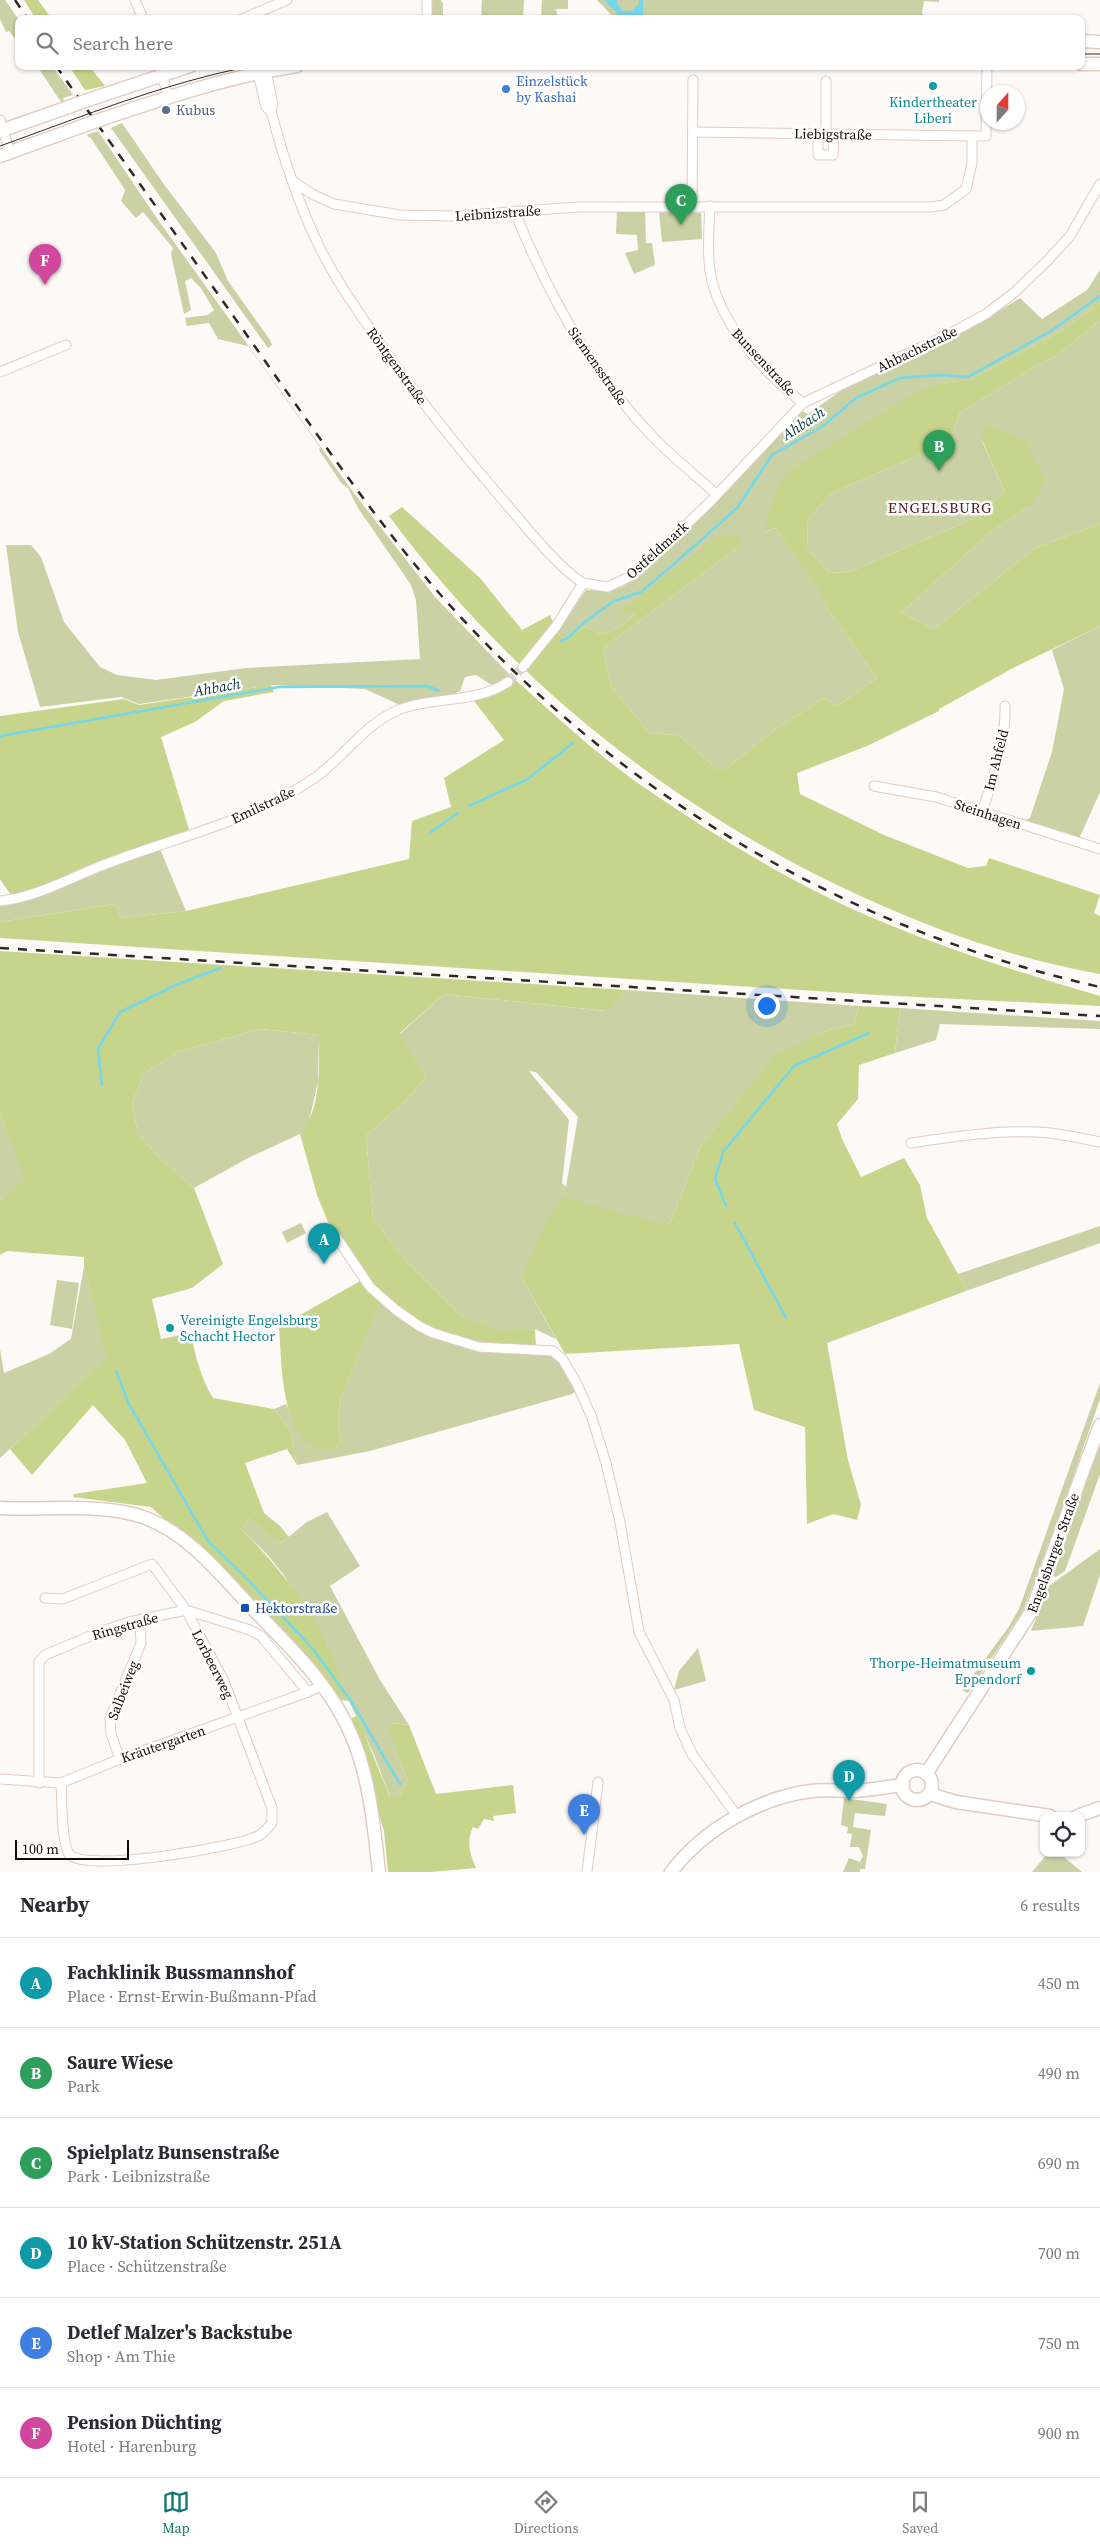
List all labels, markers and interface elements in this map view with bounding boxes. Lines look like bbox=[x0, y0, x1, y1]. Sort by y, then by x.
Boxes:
search box bbox=[15, 15, 1085, 70]
icon: search bbox=[33, 29, 61, 57]
text: Search here bbox=[73, 30, 173, 56]
place label: Einzelstück by Kashai bbox=[516, 71, 588, 107]
marker: Kindertheater Liberi bbox=[927, 80, 939, 92]
marker: Einzelstück by Kashai bbox=[500, 83, 512, 95]
north arrow bbox=[980, 85, 1025, 130]
place label: Kindertheater Liberi bbox=[889, 92, 977, 128]
place label: Kubus bbox=[176, 100, 215, 120]
marker: Kubus bbox=[160, 104, 172, 116]
street label: Liebigstraße bbox=[794, 123, 872, 145]
pin: C bbox=[665, 184, 697, 225]
street label: Leibnizstraße bbox=[455, 200, 541, 226]
pin: F bbox=[29, 244, 61, 285]
street label: Ahbachstraße bbox=[874, 321, 960, 377]
street label: Röntgenstraße bbox=[362, 323, 432, 409]
street label: Siemensstraße bbox=[563, 323, 633, 409]
street label: Bunsenstraße bbox=[727, 324, 801, 400]
water label: Ahbach bbox=[777, 401, 828, 445]
pin: B bbox=[923, 430, 955, 471]
district label: ENGELSBURG bbox=[888, 497, 992, 518]
street label: Ostfeldmark bbox=[622, 516, 693, 583]
water label: Ahbach bbox=[191, 673, 242, 702]
street label: Im Ahfeld bbox=[979, 727, 1013, 793]
street label: Emilstraße bbox=[228, 781, 298, 829]
street label: Steinhagen bbox=[952, 794, 1025, 834]
your location bbox=[754, 993, 780, 1019]
pin: A bbox=[308, 1223, 340, 1264]
place label: Vereinigte Engelsburg Schacht Hector bbox=[180, 1310, 318, 1346]
marker: Vereinigte Engelsburg Schacht Hector bbox=[164, 1322, 176, 1334]
street label: Engelsburger Straße bbox=[1022, 1490, 1084, 1616]
place label: Hektorstraße bbox=[255, 1598, 337, 1618]
marker: Hektorstraße bbox=[239, 1602, 251, 1614]
street label: Ringstraße bbox=[90, 1607, 160, 1645]
street label: Lorbeerweg bbox=[187, 1626, 239, 1702]
place label: Thorpe-Heimatmuseum Eppendorf bbox=[870, 1653, 1022, 1689]
street label: Salbeiweg bbox=[102, 1657, 144, 1723]
marker: Thorpe-Heimatmuseum Eppendorf bbox=[1025, 1665, 1037, 1677]
street label: Kräutergarten bbox=[118, 1720, 208, 1768]
pin: D bbox=[833, 1760, 865, 1801]
pin: E bbox=[568, 1794, 600, 1835]
map controls bbox=[1040, 1812, 1085, 1857]
button: locate bbox=[1040, 1812, 1085, 1857]
scale bar bbox=[15, 1837, 129, 1860]
text: 100 m bbox=[22, 1839, 59, 1859]
text: Nearby bbox=[20, 1890, 90, 1919]
text: 6 results bbox=[1020, 1894, 1080, 1916]
text: Fachklinik Bussmannshof bbox=[67, 1959, 294, 1985]
text: A bbox=[31, 1972, 41, 1994]
text: 450 m bbox=[1038, 1972, 1080, 1994]
text: Place · Ernst-Erwin-Bußmann-Pfad bbox=[67, 1985, 317, 2007]
text: Saure Wiese bbox=[67, 2049, 173, 2075]
text: B bbox=[31, 2062, 41, 2084]
text: 490 m bbox=[1038, 2062, 1080, 2084]
text: Park bbox=[67, 2075, 100, 2097]
text: Spielplatz Bunsenstraße bbox=[67, 2139, 280, 2165]
text: C bbox=[31, 2152, 41, 2174]
text: 690 m bbox=[1038, 2152, 1080, 2174]
text: Park · Leibnizstraße bbox=[67, 2165, 210, 2187]
text: 10 kV-Station Schützenstr. 251A bbox=[67, 2229, 342, 2255]
text: D bbox=[30, 2242, 42, 2264]
text: 700 m bbox=[1038, 2242, 1080, 2264]
text: Place · Schützenstraße bbox=[67, 2255, 227, 2277]
text: Detlef Malzer's Backstube bbox=[67, 2319, 292, 2345]
text: E bbox=[31, 2332, 41, 2354]
text: 750 m bbox=[1038, 2332, 1080, 2354]
text: Shop · Am Thie bbox=[67, 2345, 176, 2367]
text: Pension Düchting bbox=[67, 2409, 222, 2435]
text: F bbox=[31, 2422, 41, 2444]
text: 900 m bbox=[1038, 2422, 1080, 2444]
text: Hotel · Harenburg bbox=[67, 2435, 196, 2457]
tab: Map bbox=[162, 2488, 190, 2538]
tab: Directions bbox=[514, 2488, 578, 2538]
tab: Saved bbox=[902, 2488, 938, 2538]

